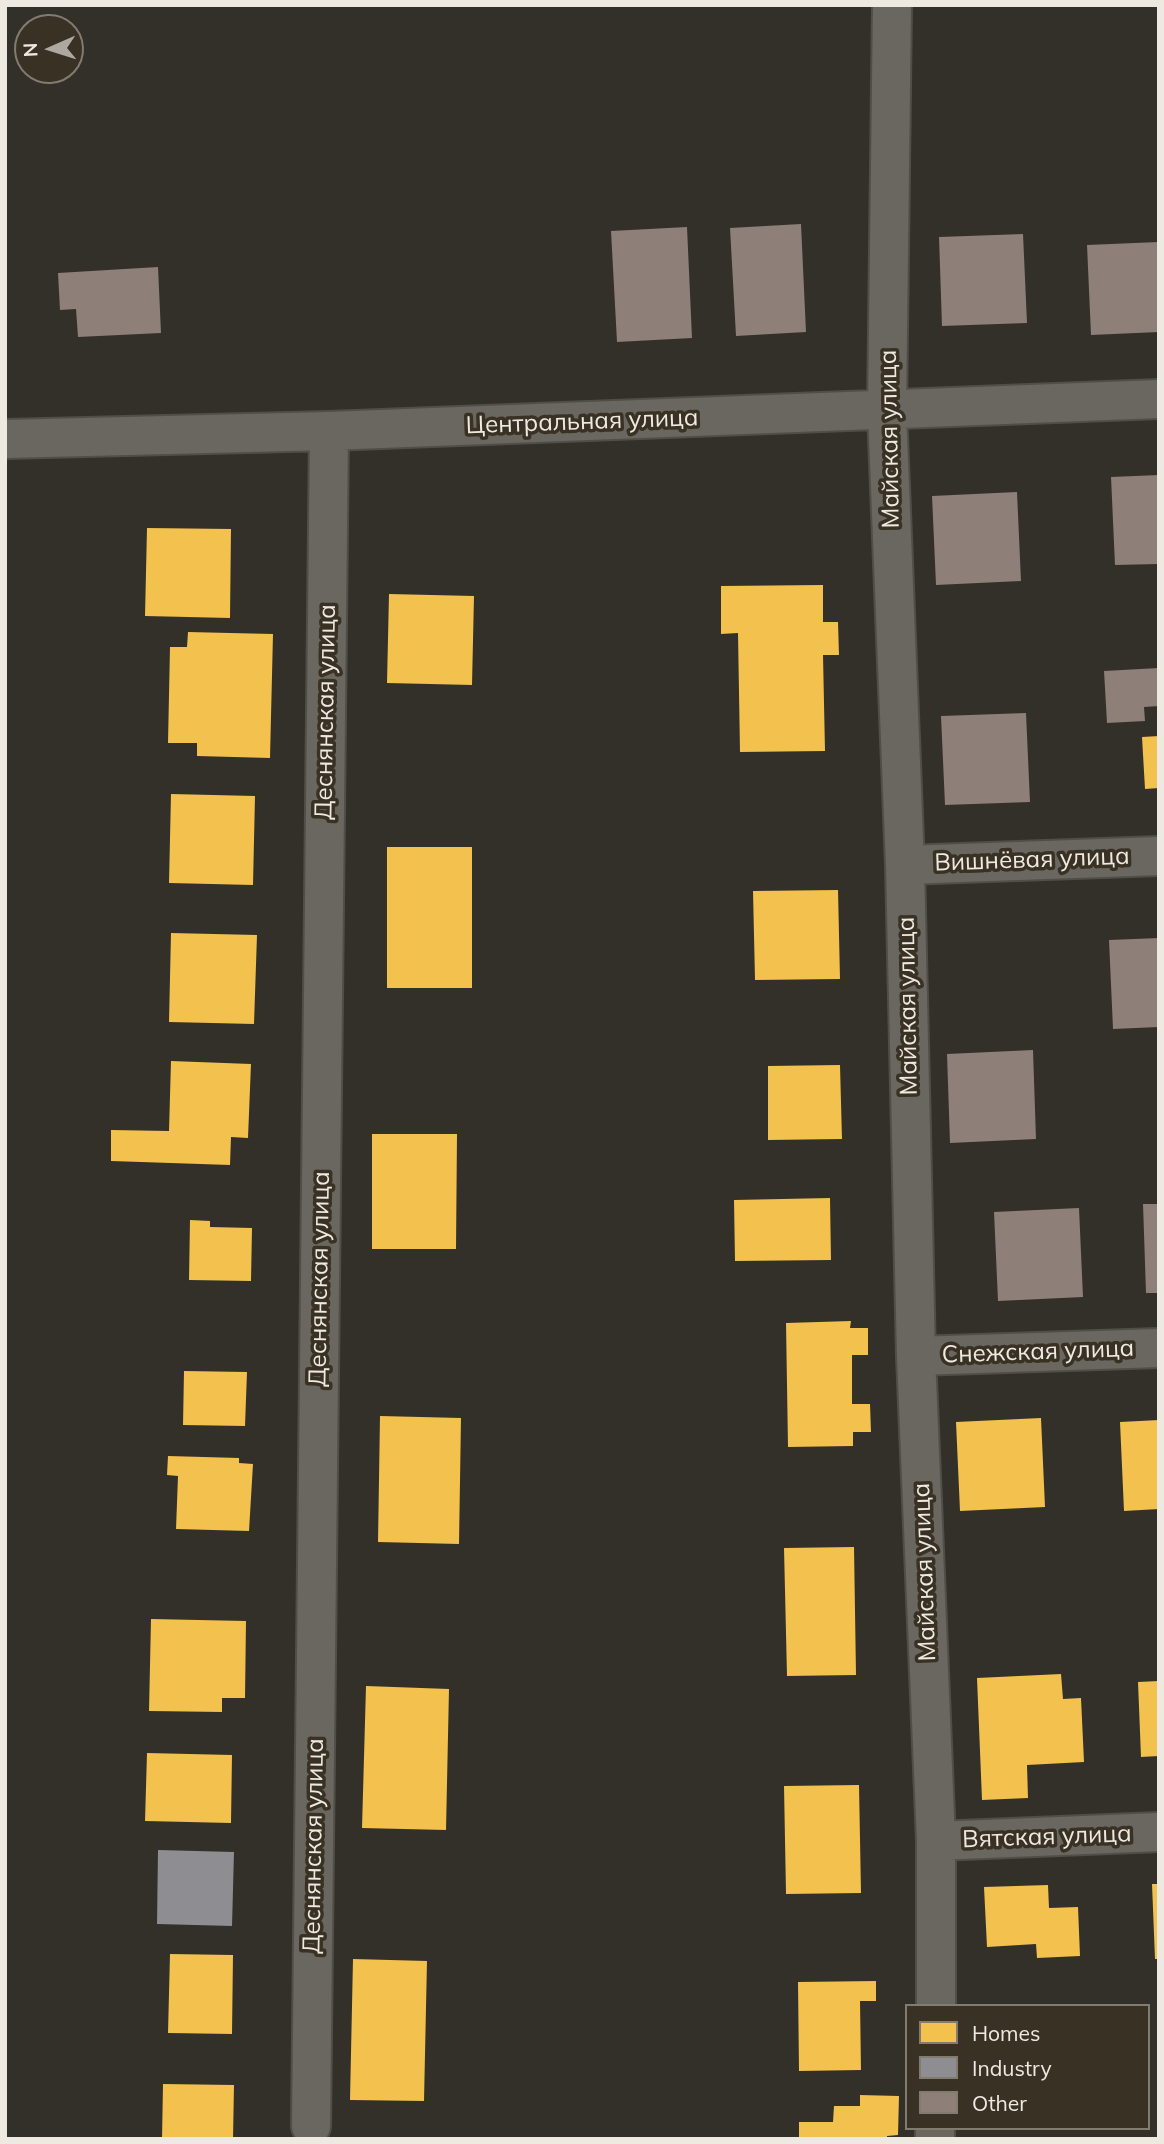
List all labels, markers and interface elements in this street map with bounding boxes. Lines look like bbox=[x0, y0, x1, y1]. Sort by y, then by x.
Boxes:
north arrow bbox=[14, 14, 84, 84]
text: N bbox=[18, 42, 42, 58]
street label: Майская улица bbox=[874, 349, 906, 529]
street label: Центральная улица bbox=[465, 404, 699, 440]
street label: Деснянская улица bbox=[310, 604, 342, 820]
street label: Вишнёвая улица bbox=[934, 842, 1130, 878]
street label: Майская улица bbox=[892, 916, 924, 1096]
street label: Деснянская улица bbox=[304, 1171, 336, 1387]
street label: Снежская улица bbox=[941, 1334, 1135, 1370]
street label: Майская улица bbox=[907, 1482, 943, 1662]
street label: Деснянская улица bbox=[298, 1738, 330, 1954]
street label: Вятская улица bbox=[962, 1820, 1132, 1854]
legend bbox=[905, 2004, 1150, 2130]
text: Homes bbox=[972, 2020, 1040, 2046]
text: Industry bbox=[972, 2055, 1052, 2081]
text: Other bbox=[972, 2090, 1027, 2116]

